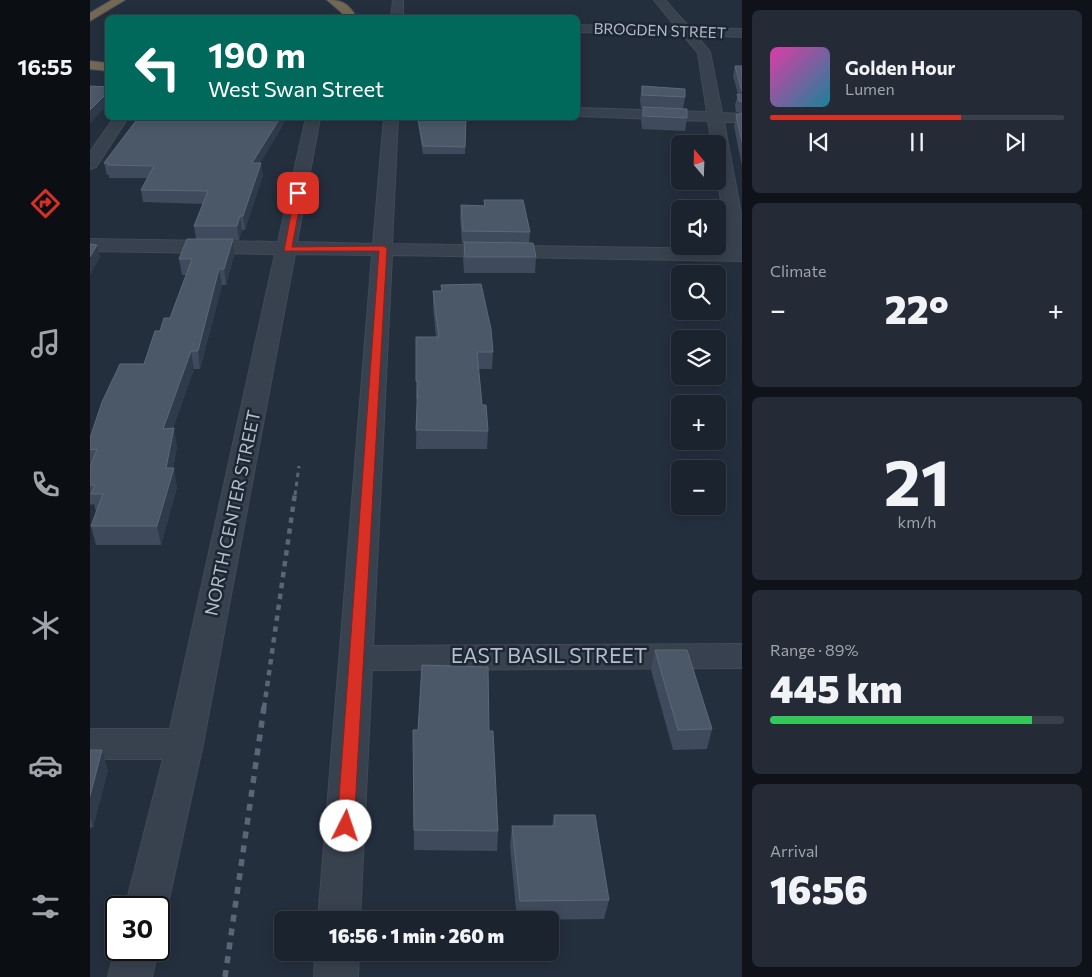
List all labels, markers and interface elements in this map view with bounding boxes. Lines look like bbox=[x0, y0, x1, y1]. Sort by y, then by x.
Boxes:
street label: BROGDEN STREET bbox=[593, 19, 727, 41]
text: 190 m bbox=[208, 32, 306, 75]
icon: left bbox=[125, 35, 190, 100]
text: 16:55 bbox=[18, 53, 73, 80]
text: Golden Hour bbox=[845, 56, 955, 79]
text: West Swan Street bbox=[208, 75, 384, 102]
text: Lumen bbox=[845, 79, 895, 98]
icon: previous bbox=[805, 128, 833, 156]
icon: pause bbox=[903, 128, 931, 156]
icon: next bbox=[1001, 128, 1029, 156]
north arrow bbox=[671, 135, 726, 190]
map controls bbox=[671, 135, 726, 515]
pin bbox=[277, 172, 319, 214]
icon: arrive bbox=[284, 179, 312, 207]
icon: directions bbox=[28, 186, 63, 221]
button: sound bbox=[671, 200, 726, 255]
text: Climate bbox=[770, 261, 826, 280]
button: search bbox=[671, 265, 726, 320]
text: 22° bbox=[885, 285, 949, 332]
text: − bbox=[770, 292, 786, 326]
text: + bbox=[1048, 292, 1064, 326]
icon: music bbox=[28, 326, 63, 361]
button: layers bbox=[671, 330, 726, 385]
button: + bbox=[671, 395, 726, 450]
street label: NORTH CENTER STREET bbox=[199, 408, 265, 618]
text: 21 bbox=[884, 440, 950, 519]
button: − bbox=[671, 460, 726, 515]
icon: phone bbox=[28, 467, 63, 502]
text: km/h bbox=[898, 512, 936, 531]
icon: climate bbox=[28, 608, 63, 643]
text: Range · 89% bbox=[770, 640, 859, 659]
street label: EAST BASIL STREET bbox=[451, 642, 647, 667]
text: 445 km bbox=[770, 664, 903, 711]
icon: car bbox=[28, 748, 63, 783]
position arrow bbox=[319, 799, 371, 851]
text: Arrival bbox=[770, 841, 818, 860]
text: 16:56 bbox=[770, 865, 868, 912]
icon: filters bbox=[28, 889, 63, 924]
speed limit sign: 30 bbox=[105, 896, 170, 961]
text: 16:56 · 1 min · 260 m bbox=[329, 924, 504, 947]

